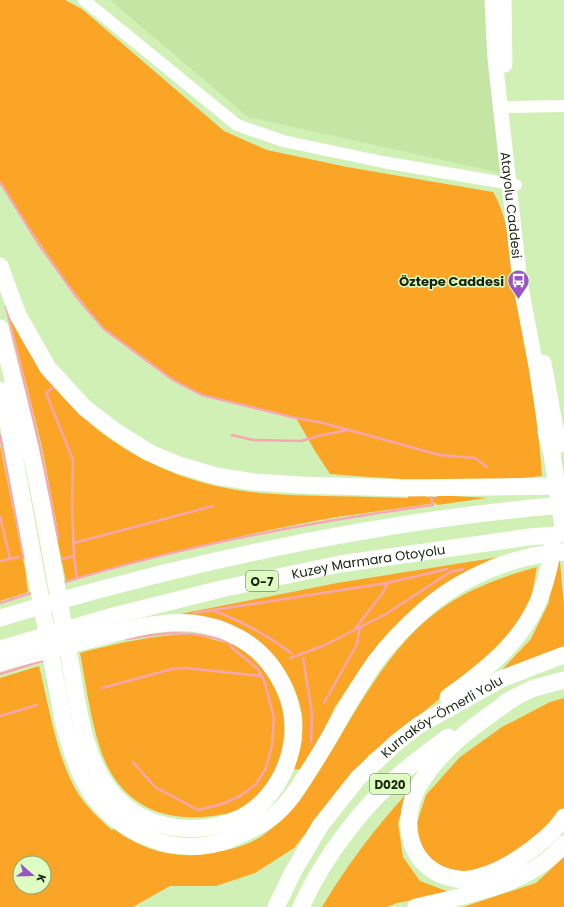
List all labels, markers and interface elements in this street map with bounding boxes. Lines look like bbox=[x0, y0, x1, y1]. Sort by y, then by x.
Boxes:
street label: Atayolu Caddesi bbox=[496, 151, 527, 259]
bus stop icon: Öztepe Caddesi bbox=[506, 268, 532, 301]
place label: Öztepe Caddesi bbox=[399, 272, 504, 291]
street label: Kuzey Marmara Otoyolu bbox=[290, 540, 446, 583]
road number: O-7 bbox=[246, 571, 278, 591]
street label: Kurnaköy-Ömerli Yolu bbox=[376, 671, 506, 762]
road number: D020 bbox=[370, 774, 410, 794]
north arrow bbox=[12, 855, 52, 895]
text: K bbox=[32, 872, 50, 885]

